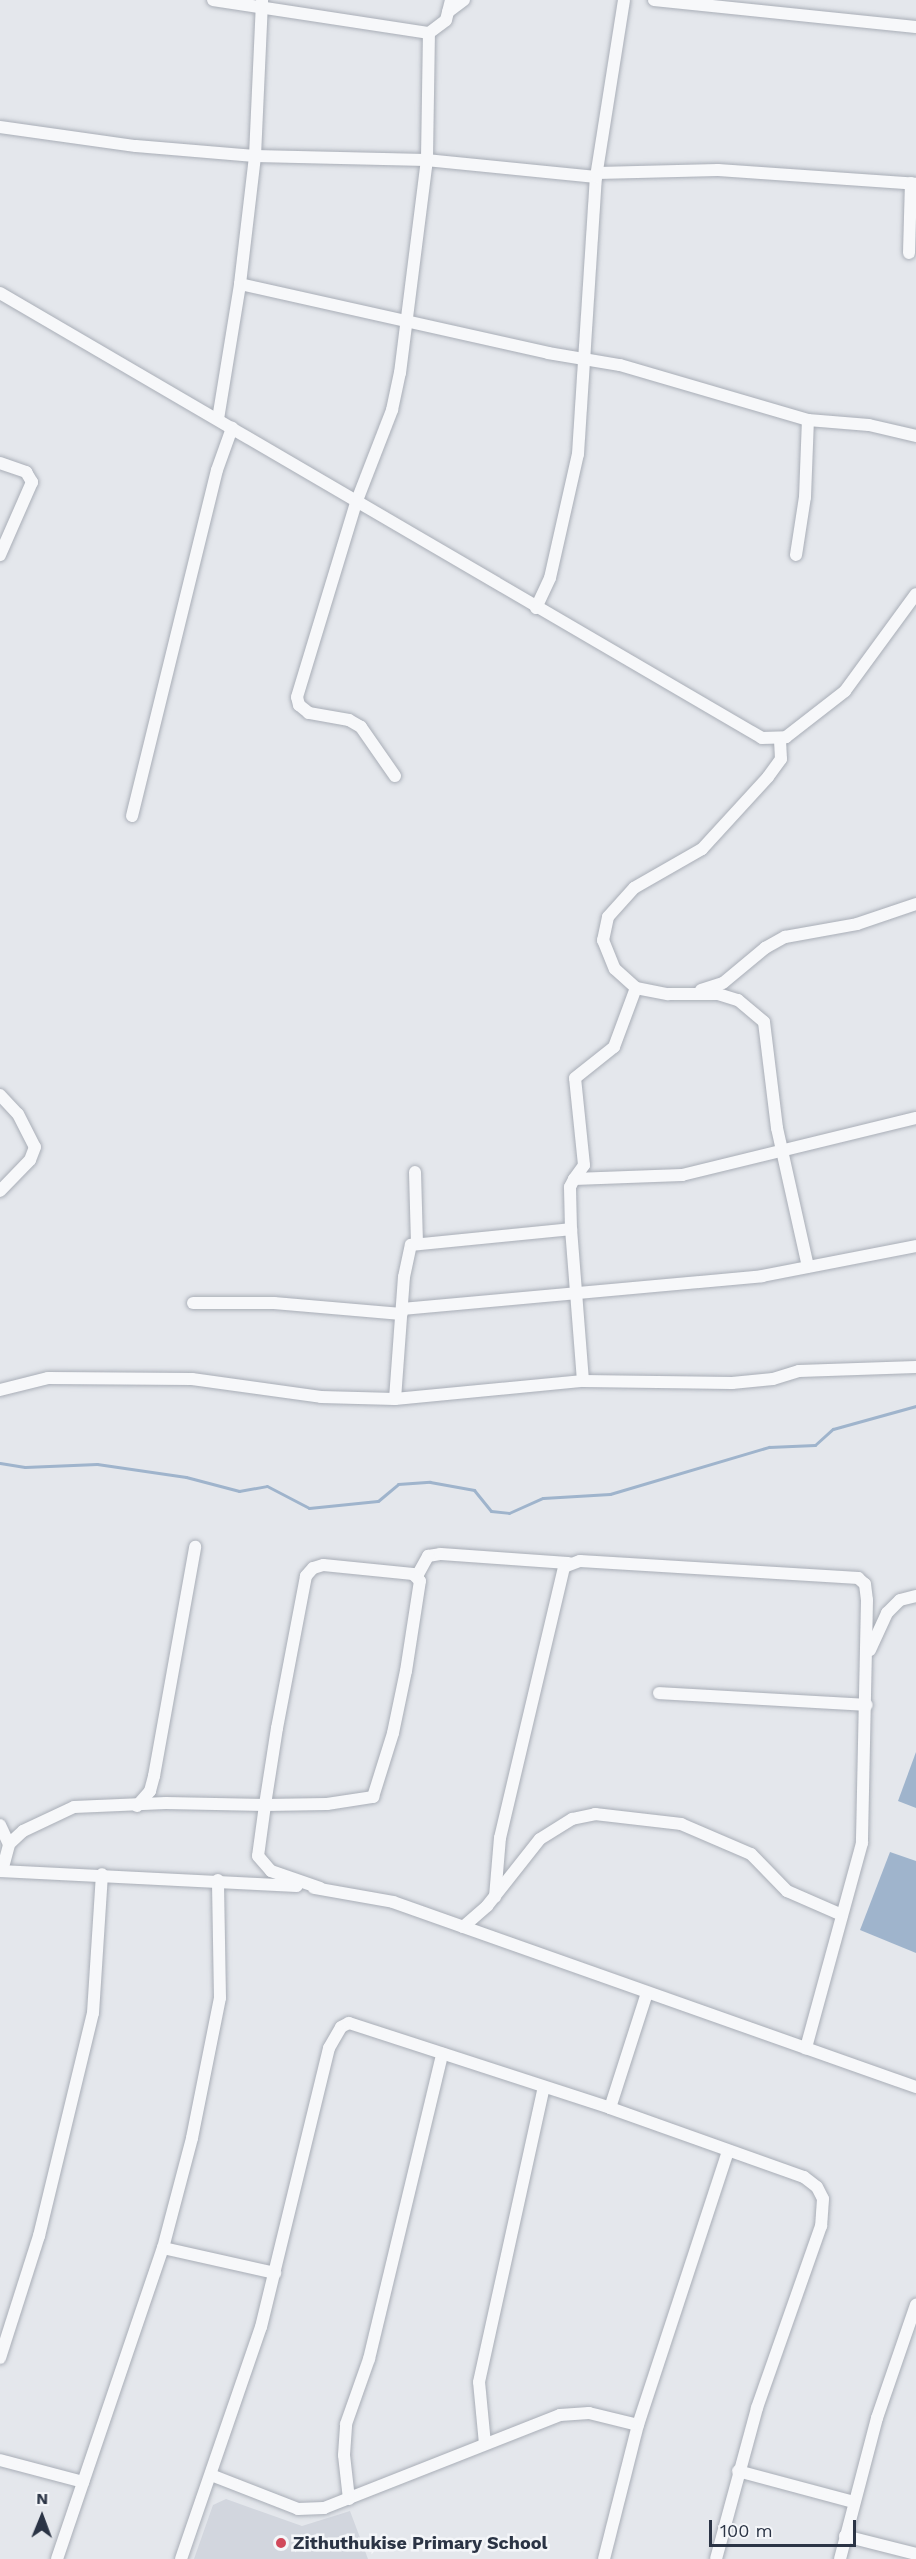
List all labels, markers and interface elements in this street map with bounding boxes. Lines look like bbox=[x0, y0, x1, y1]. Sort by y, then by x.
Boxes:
north arrow bbox=[12, 2487, 72, 2547]
text: N bbox=[36, 2489, 48, 2508]
scale bar bbox=[712, 2508, 859, 2546]
text: 100 m bbox=[720, 2520, 773, 2541]
place label: Zithuthukise Primary School bbox=[293, 2532, 548, 2554]
marker: Zithuthukise Primary School bbox=[274, 2536, 288, 2550]

